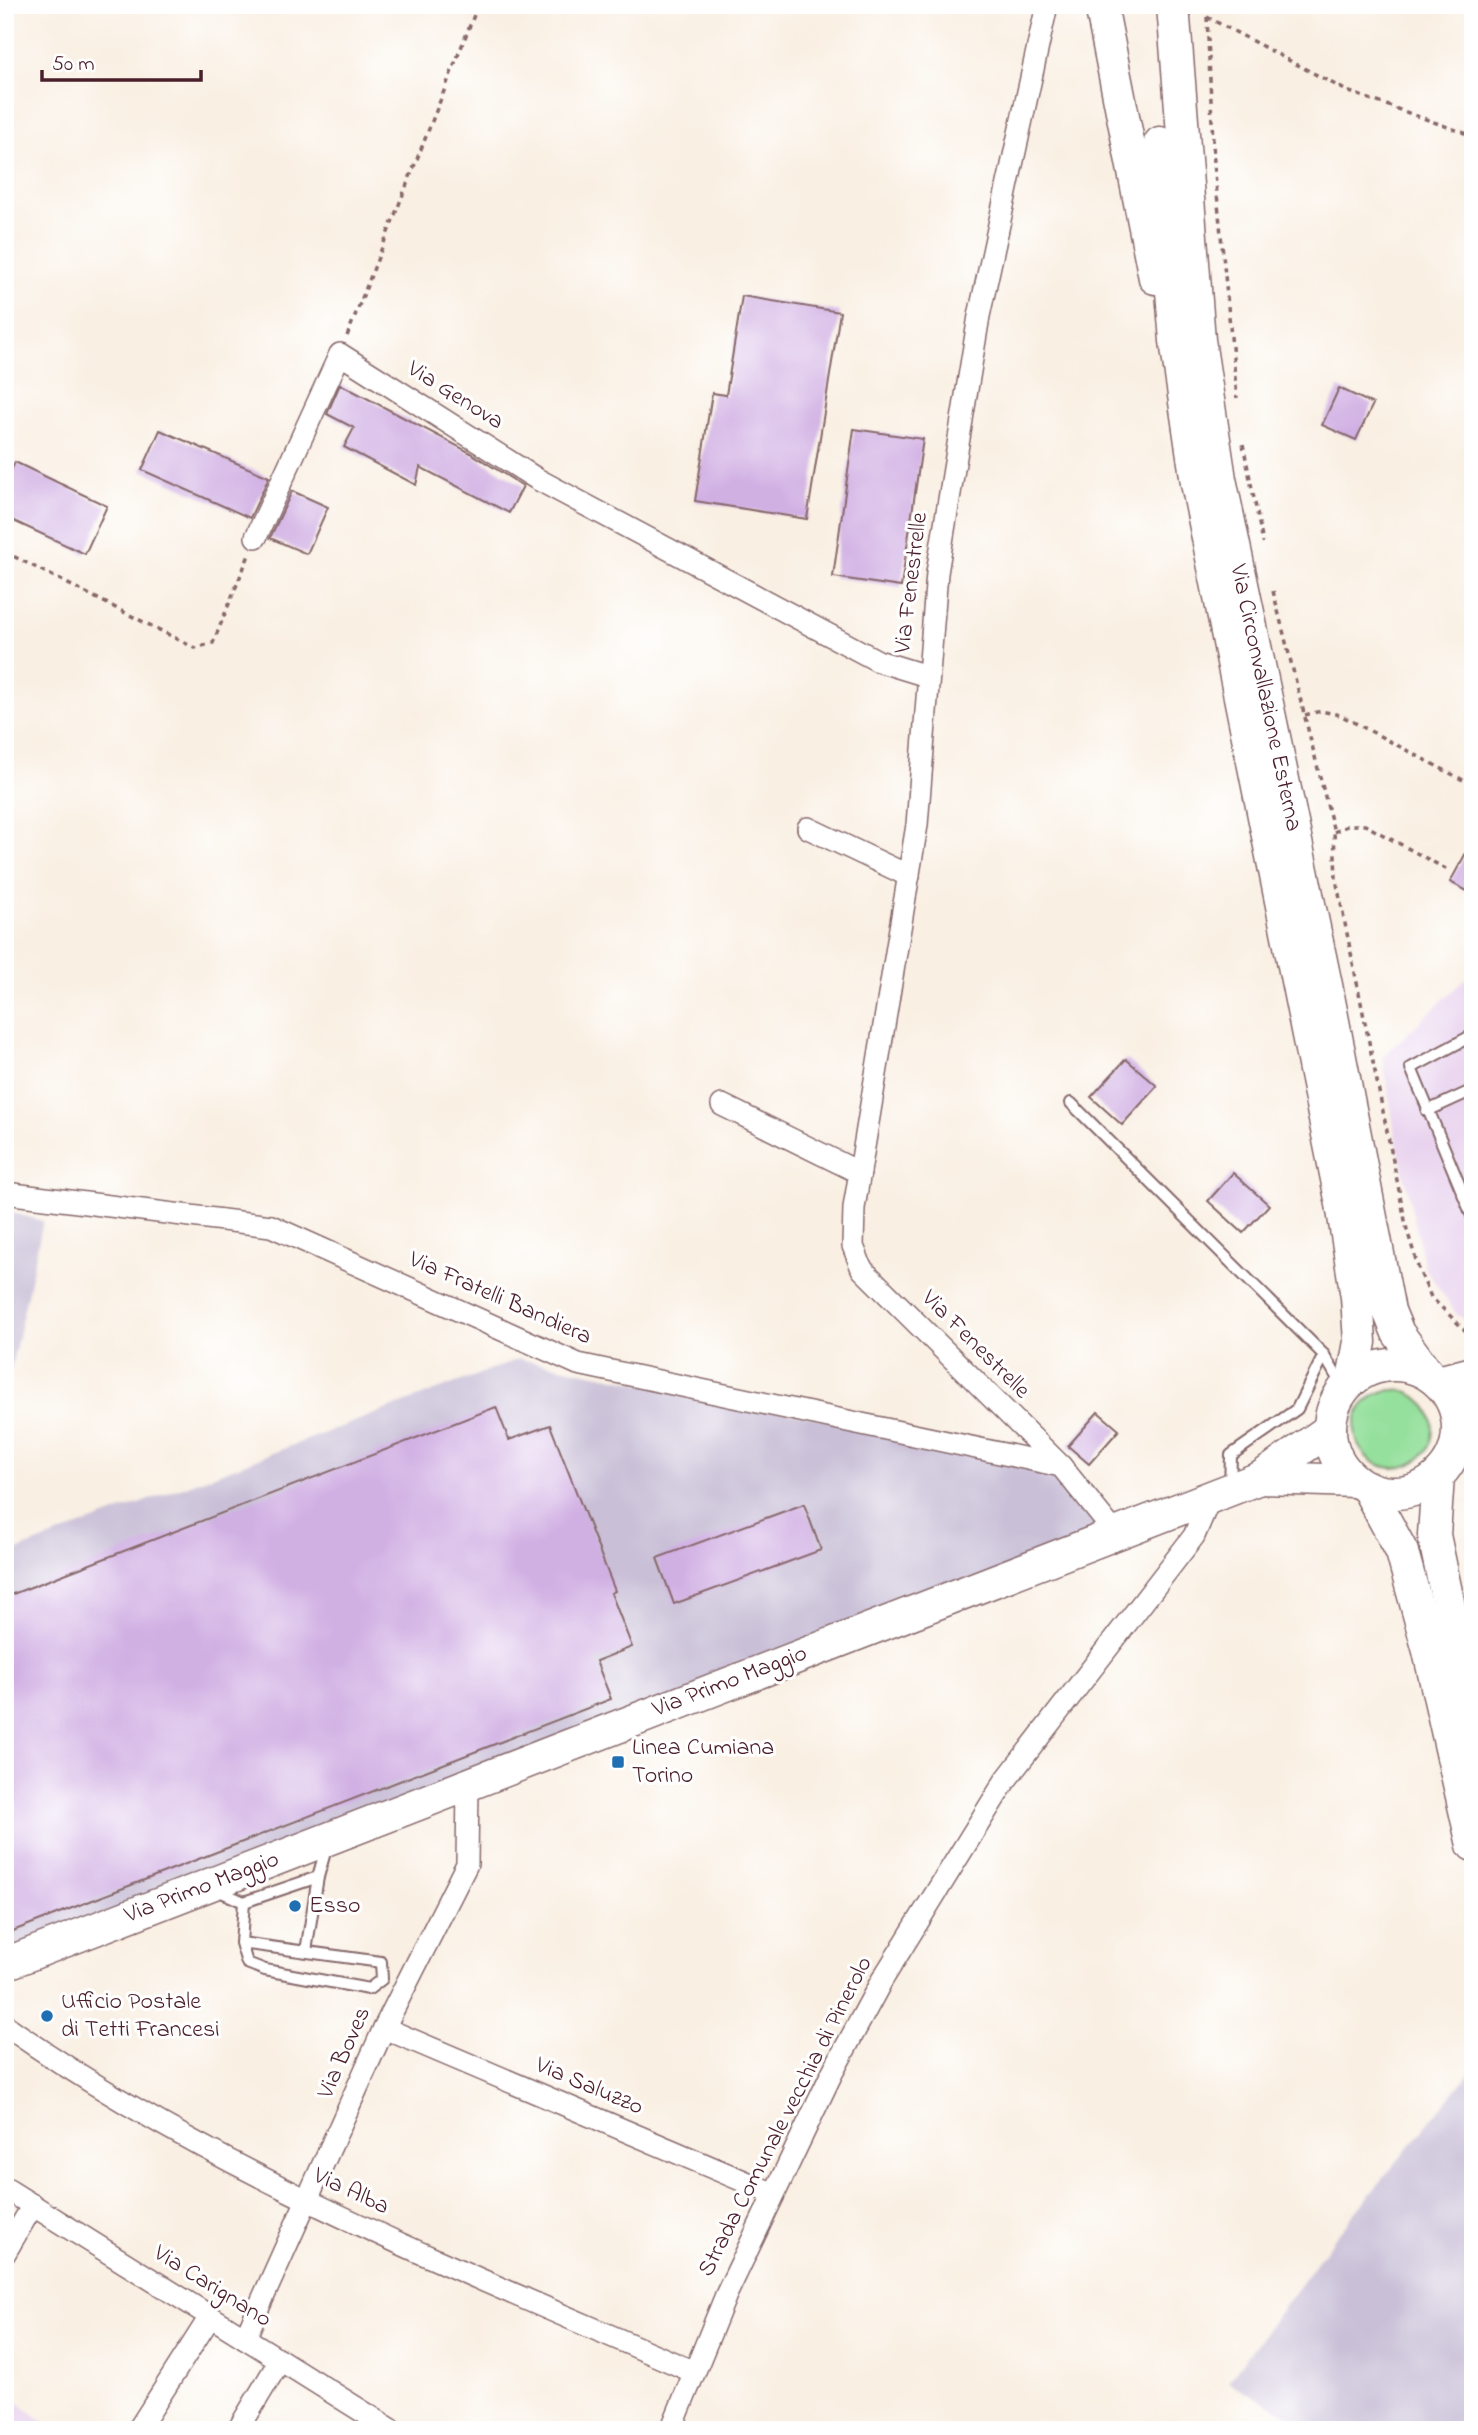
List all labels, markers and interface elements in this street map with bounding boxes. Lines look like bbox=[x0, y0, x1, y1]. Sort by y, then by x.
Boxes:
scale bar bbox=[42, 38, 201, 82]
text: 50 m bbox=[52, 50, 95, 80]
street label: Via Genova bbox=[399, 352, 510, 439]
street label: Via Fenestrelle bbox=[886, 510, 938, 657]
street label: Via Circonvallazione Esterna bbox=[1219, 560, 1310, 835]
street label: Via Fratelli Bandiera bbox=[402, 1243, 597, 1355]
street label: Via Fenestrelle bbox=[912, 1282, 1038, 1408]
street label: Via Primo Maggio bbox=[647, 1636, 812, 1728]
place label: Linea Cumiana Torino bbox=[632, 1731, 774, 1794]
marker: Linea Cumiana Torino bbox=[610, 1754, 626, 1770]
street label: Via Primo Maggio bbox=[119, 1842, 284, 1934]
place label: Esso bbox=[309, 1889, 360, 1924]
marker: Esso bbox=[287, 1898, 303, 1914]
street label: Strada Comunale vecchia di Pinerolo bbox=[690, 1951, 882, 2283]
place label: Ufficio Postale di Tetti Francesi bbox=[61, 1985, 220, 2048]
street label: Via Boves bbox=[309, 2001, 381, 2105]
marker: Ufficio Postale di Tetti Francesi bbox=[39, 2008, 55, 2024]
street label: Via Saluzzo bbox=[529, 2048, 649, 2125]
street label: Via Alba bbox=[306, 2159, 395, 2225]
street label: Via Carignano bbox=[145, 2236, 278, 2337]

